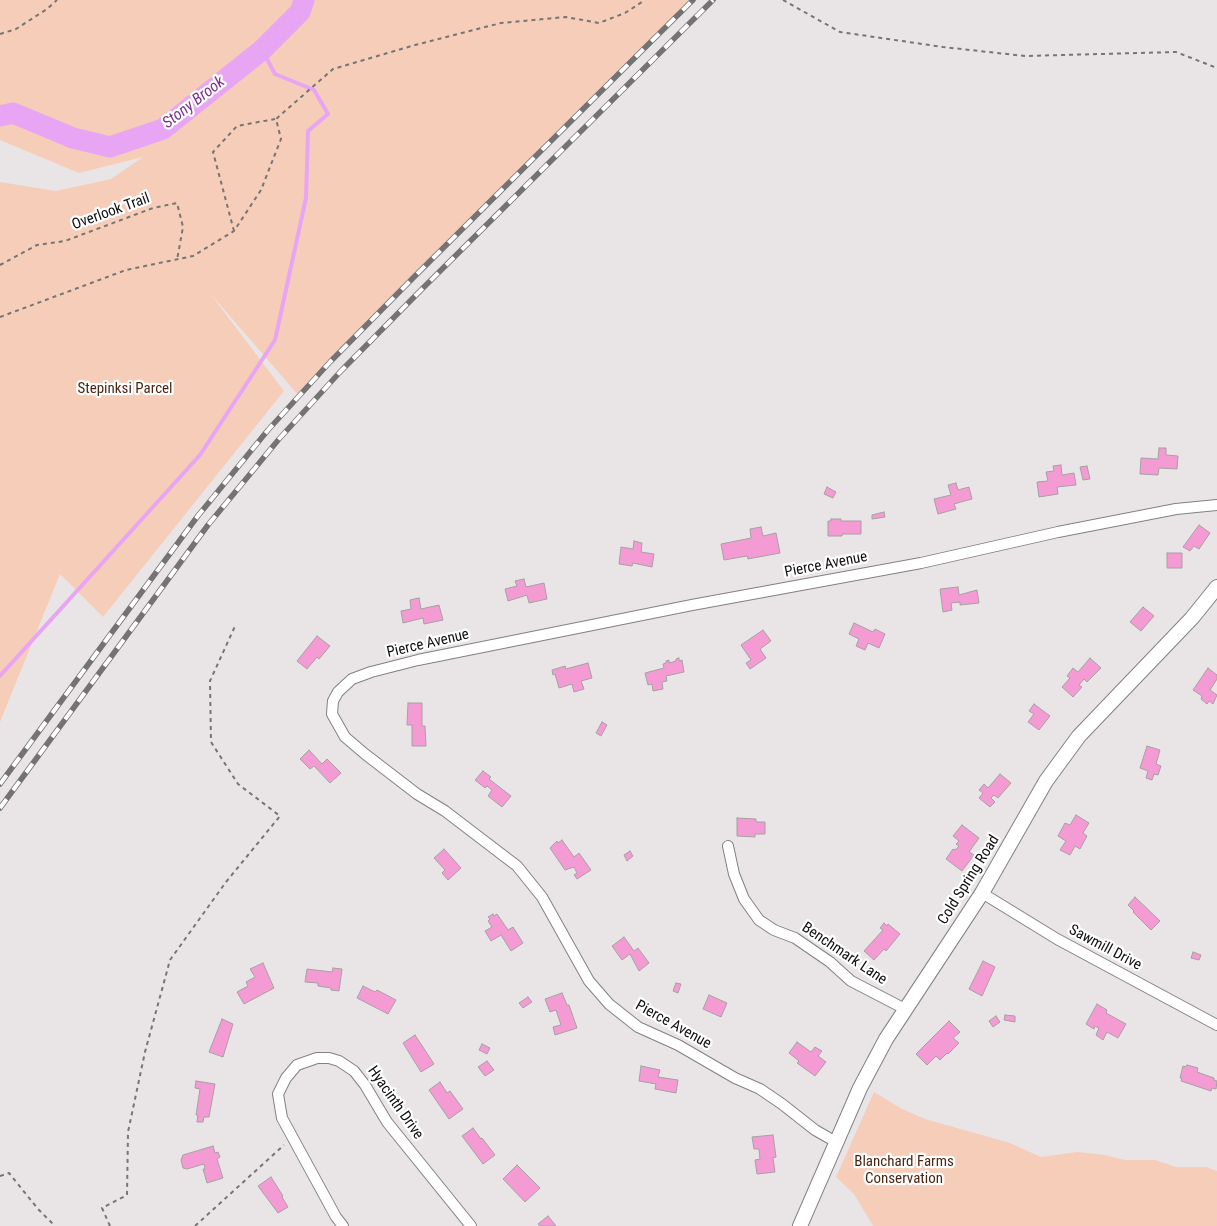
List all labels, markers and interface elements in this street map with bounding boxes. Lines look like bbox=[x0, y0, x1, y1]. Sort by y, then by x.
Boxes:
water label: Stony Brook bbox=[159, 73, 229, 133]
street label: Overlook Trail bbox=[70, 190, 152, 234]
park label: Stepinksi Parcel bbox=[77, 380, 173, 398]
street label: Pierce Avenue bbox=[783, 548, 869, 582]
street label: Pierce Avenue bbox=[385, 626, 471, 662]
street label: Cold Spring Road bbox=[934, 832, 1004, 928]
street label: Benchmark Lane bbox=[798, 919, 890, 989]
street label: Sawmill Drive bbox=[1066, 921, 1144, 975]
street label: Pierce Avenue bbox=[632, 997, 714, 1053]
street label: Hyacinth Drive bbox=[363, 1063, 427, 1143]
park label: Blanchard Farms Conservation bbox=[854, 1153, 954, 1188]

